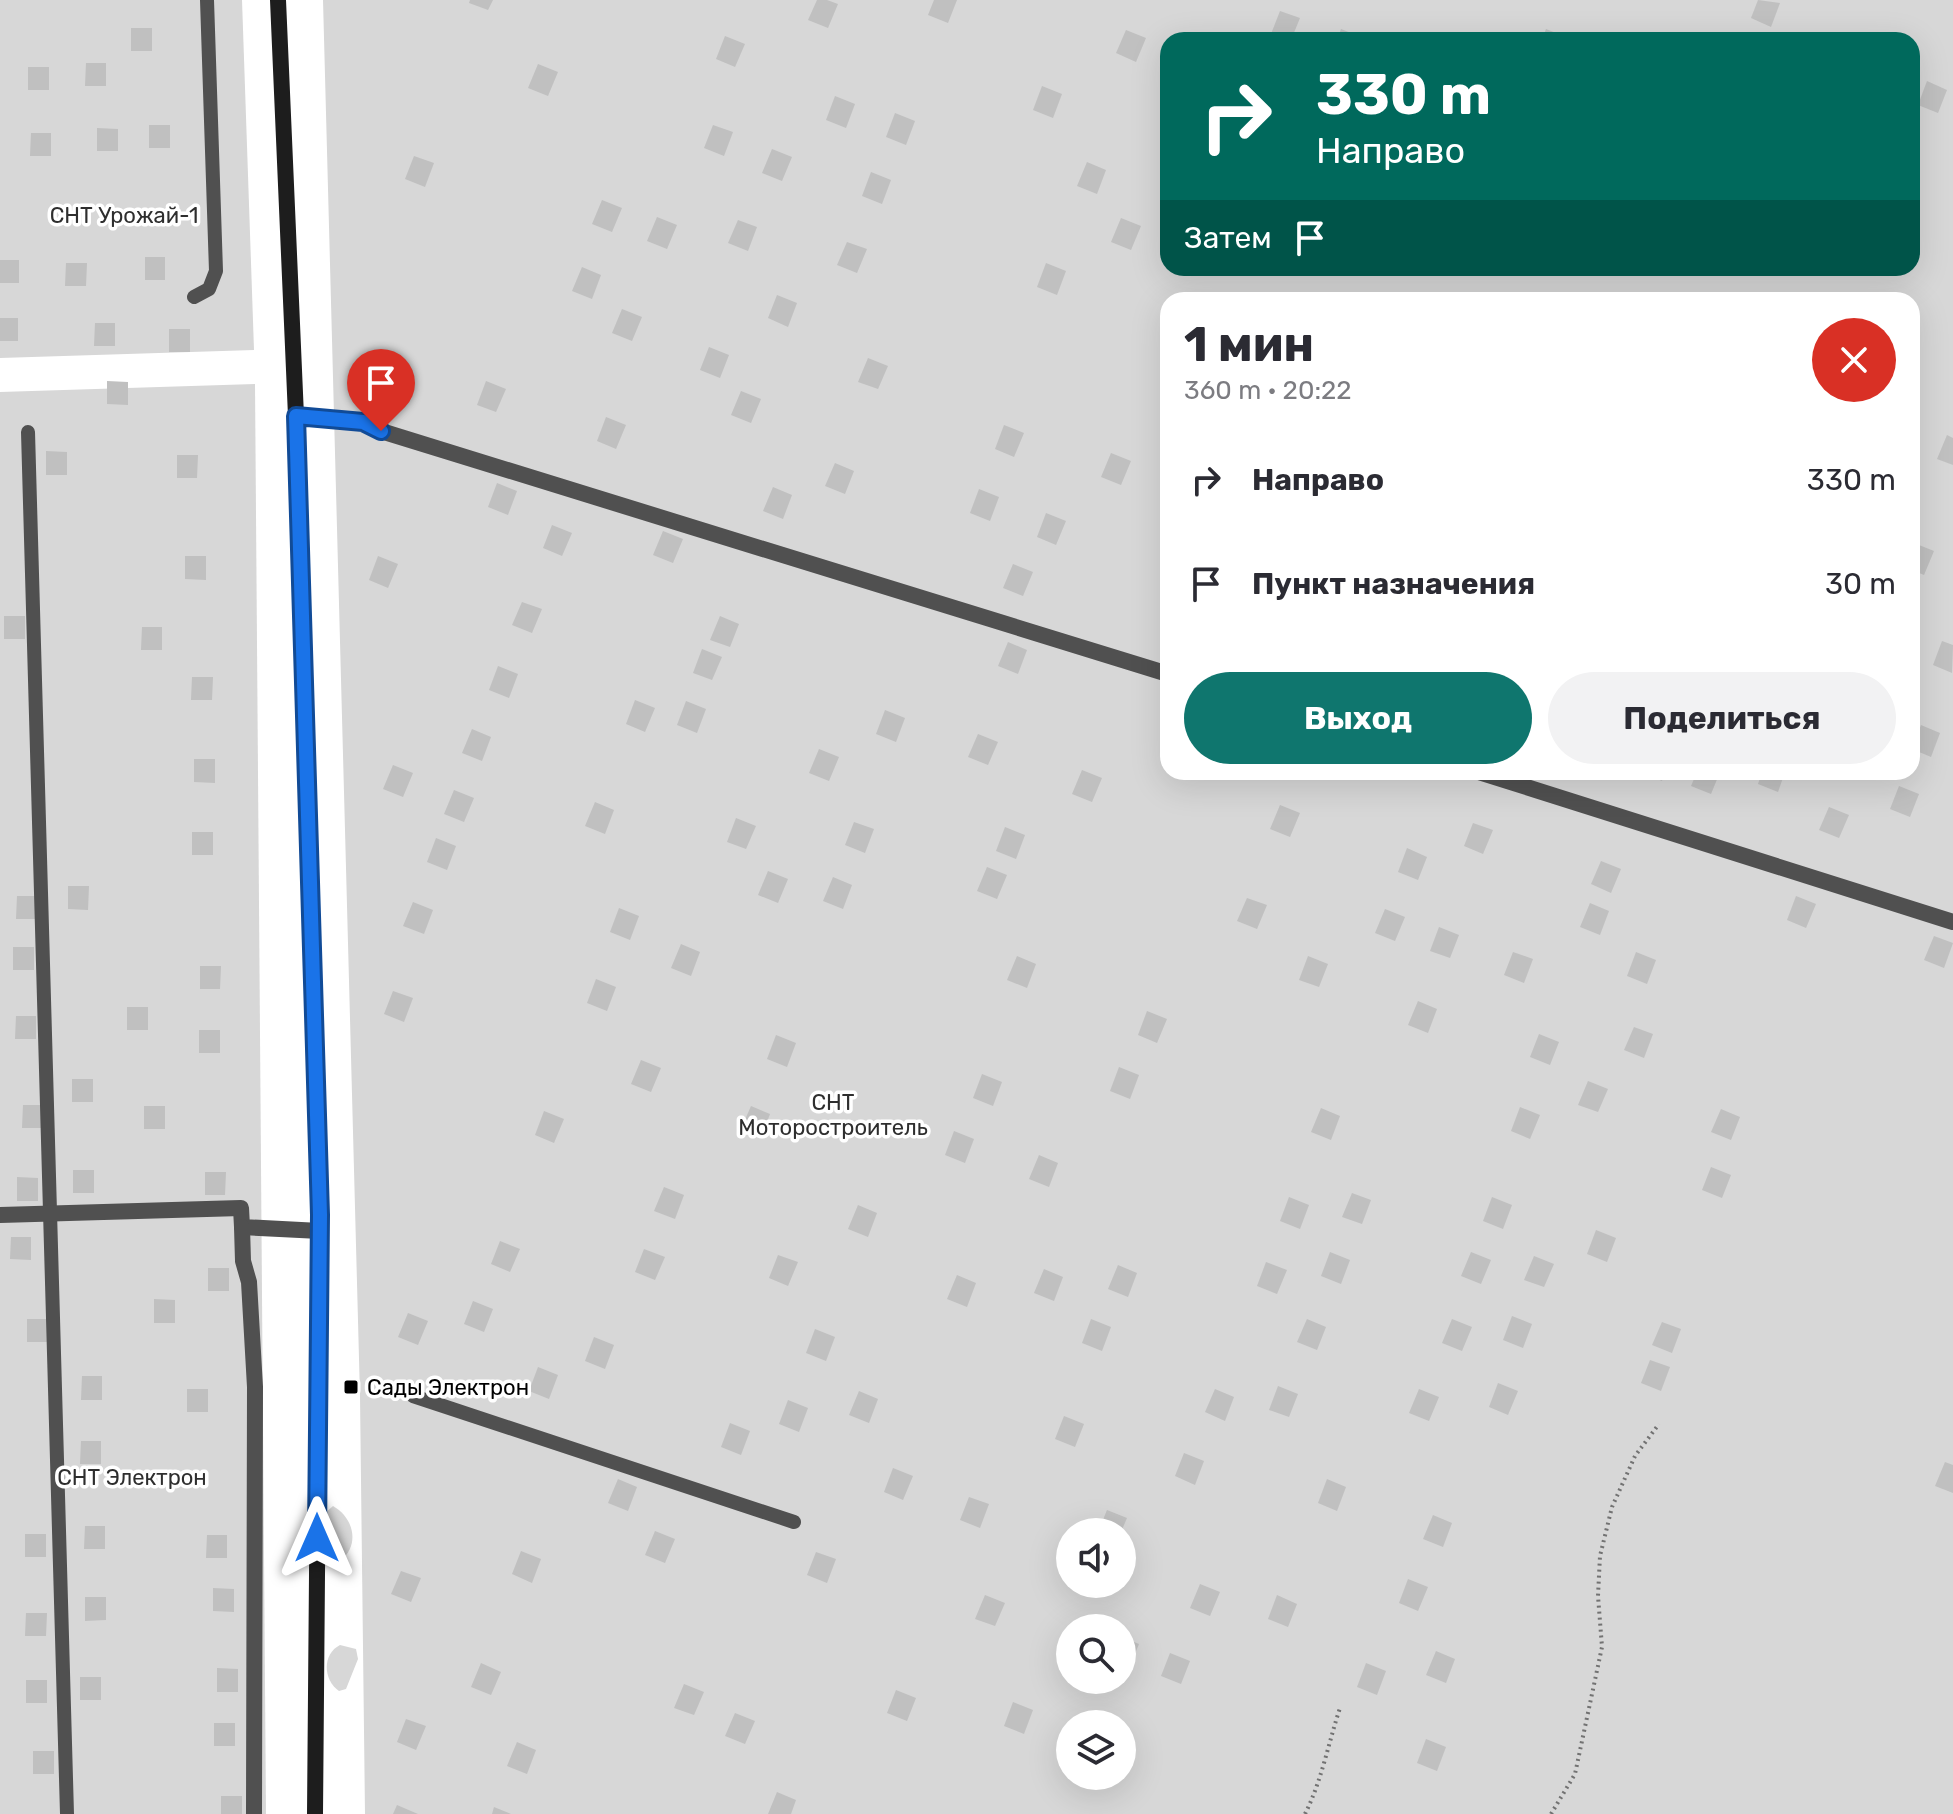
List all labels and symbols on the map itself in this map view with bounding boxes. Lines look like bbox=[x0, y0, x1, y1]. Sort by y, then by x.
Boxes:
park label: СНТ Урожай-1 bbox=[50, 202, 198, 229]
pin bbox=[347, 349, 415, 431]
park label: СНТ Моторостроитель bbox=[738, 1089, 928, 1141]
place label: Сады Электрон bbox=[367, 1374, 529, 1401]
marker: Сады Электрон bbox=[342, 1378, 360, 1396]
park label: СНТ Электрон bbox=[57, 1464, 207, 1491]
position arrow bbox=[275, 1496, 359, 1580]

